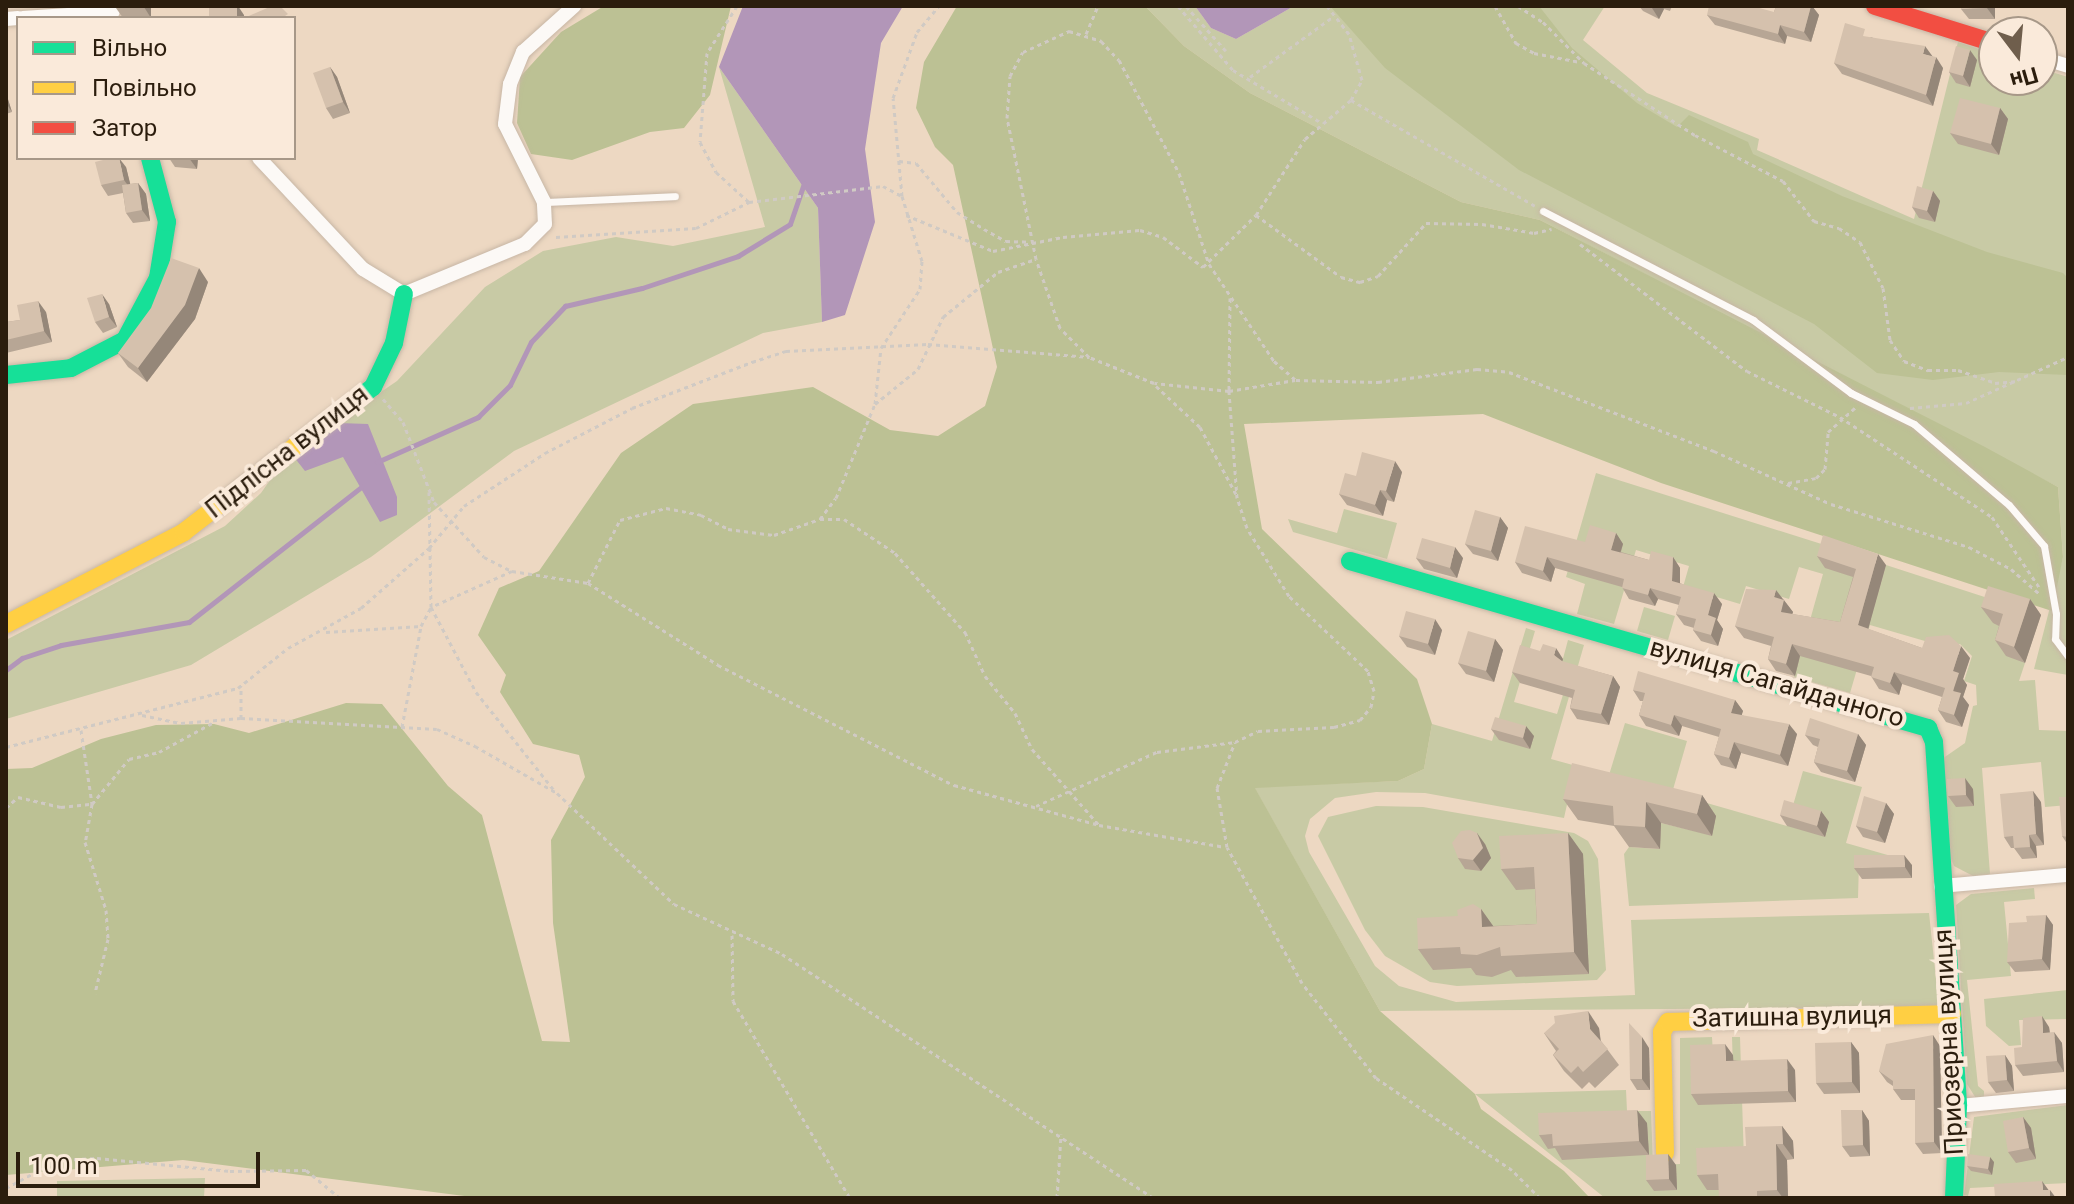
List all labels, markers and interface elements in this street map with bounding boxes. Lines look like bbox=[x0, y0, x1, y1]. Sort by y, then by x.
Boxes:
legend bbox=[16, 16, 296, 160]
north arrow bbox=[1978, 16, 2058, 96]
text: Вільно bbox=[92, 34, 167, 62]
text: Пн bbox=[2007, 62, 2041, 94]
text: Повільно bbox=[92, 74, 197, 102]
text: Затор bbox=[92, 114, 157, 142]
street label: Підлісна вулиця bbox=[200, 379, 374, 525]
street label: вулиця Сагайдачного bbox=[1646, 632, 1908, 734]
street label: Приозерна вулиця bbox=[1927, 928, 1971, 1156]
street label: Затишна вулиця bbox=[1692, 1000, 1892, 1034]
scale bar bbox=[20, 1136, 264, 1186]
text: 100 m bbox=[30, 1152, 97, 1180]

